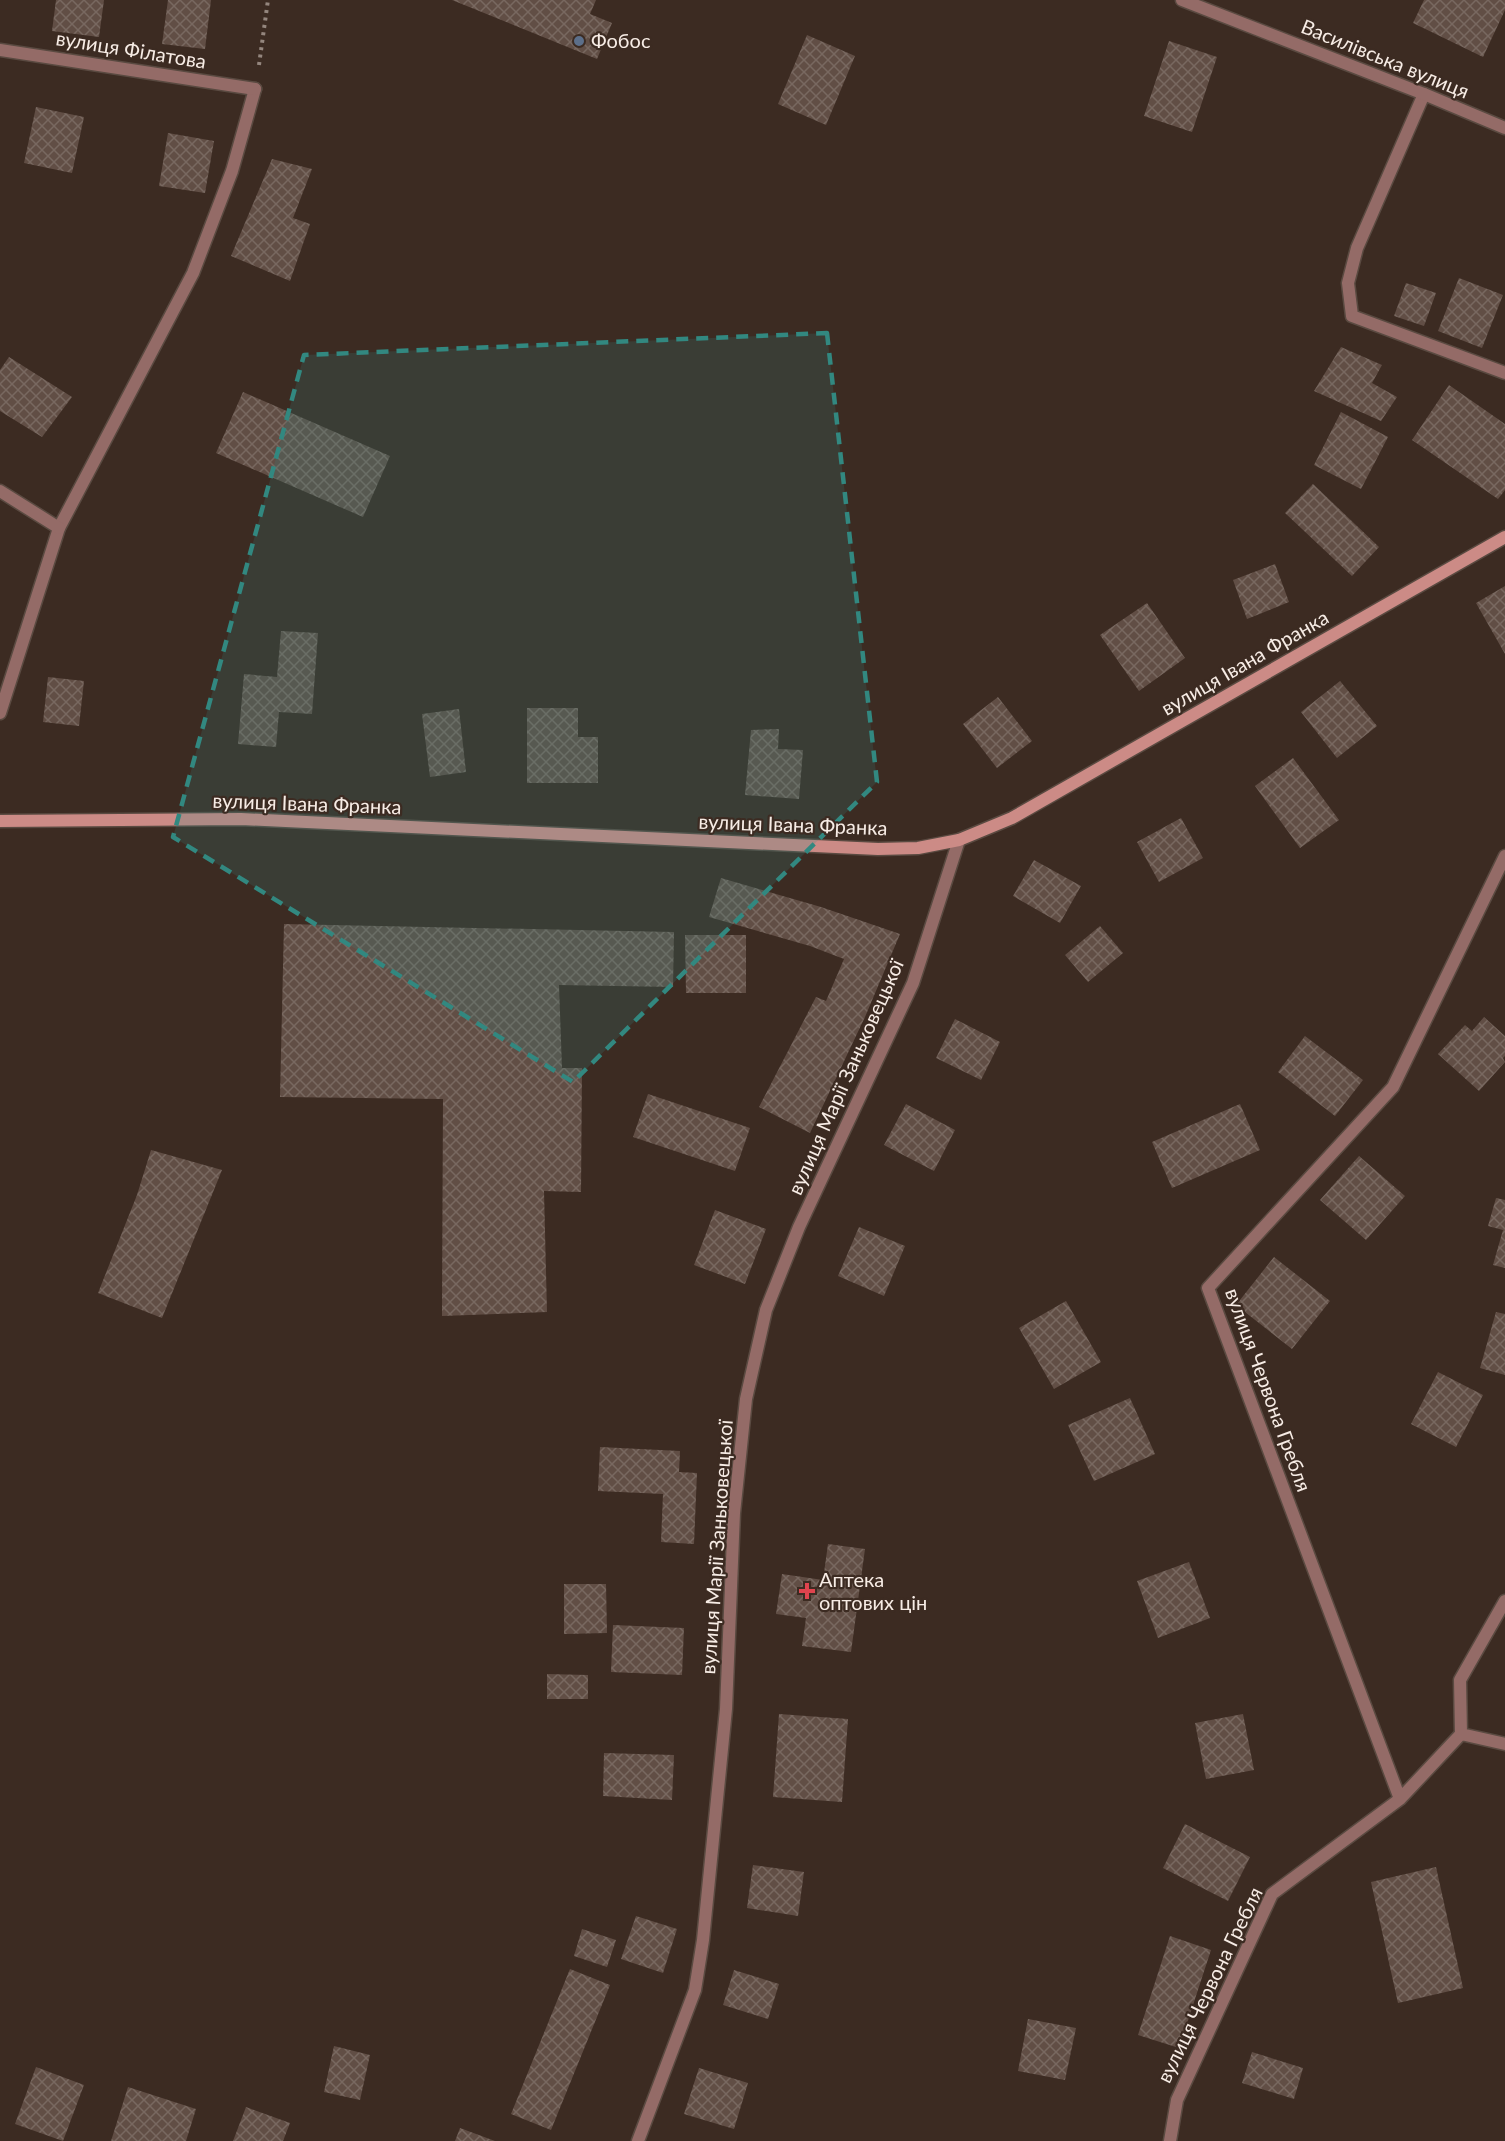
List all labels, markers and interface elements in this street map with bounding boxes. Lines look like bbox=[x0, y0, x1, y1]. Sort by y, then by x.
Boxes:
street label: Василівська вулиця bbox=[1298, 13, 1473, 103]
street label: вулиця Філатова bbox=[54, 25, 208, 73]
place label: Фобос bbox=[591, 28, 651, 52]
marker: Фобос bbox=[572, 34, 586, 48]
street label: вулиця Івана Франка bbox=[1157, 604, 1332, 720]
street label: вулиця Івана Франка bbox=[212, 788, 402, 818]
street label: вулиця Івана Франка bbox=[698, 809, 888, 839]
street label: вулиця Марії Заньковецької bbox=[782, 954, 908, 1198]
street label: вулиця Червона Гребля bbox=[1221, 1285, 1317, 1495]
street label: вулиця Марії Заньковецької bbox=[695, 1418, 737, 1675]
place label: Аптека оптових цін bbox=[819, 1567, 927, 1614]
marker: Аптека оптових цін bbox=[800, 1584, 814, 1598]
street label: вулиця Червона Гребля bbox=[1151, 1883, 1267, 2086]

